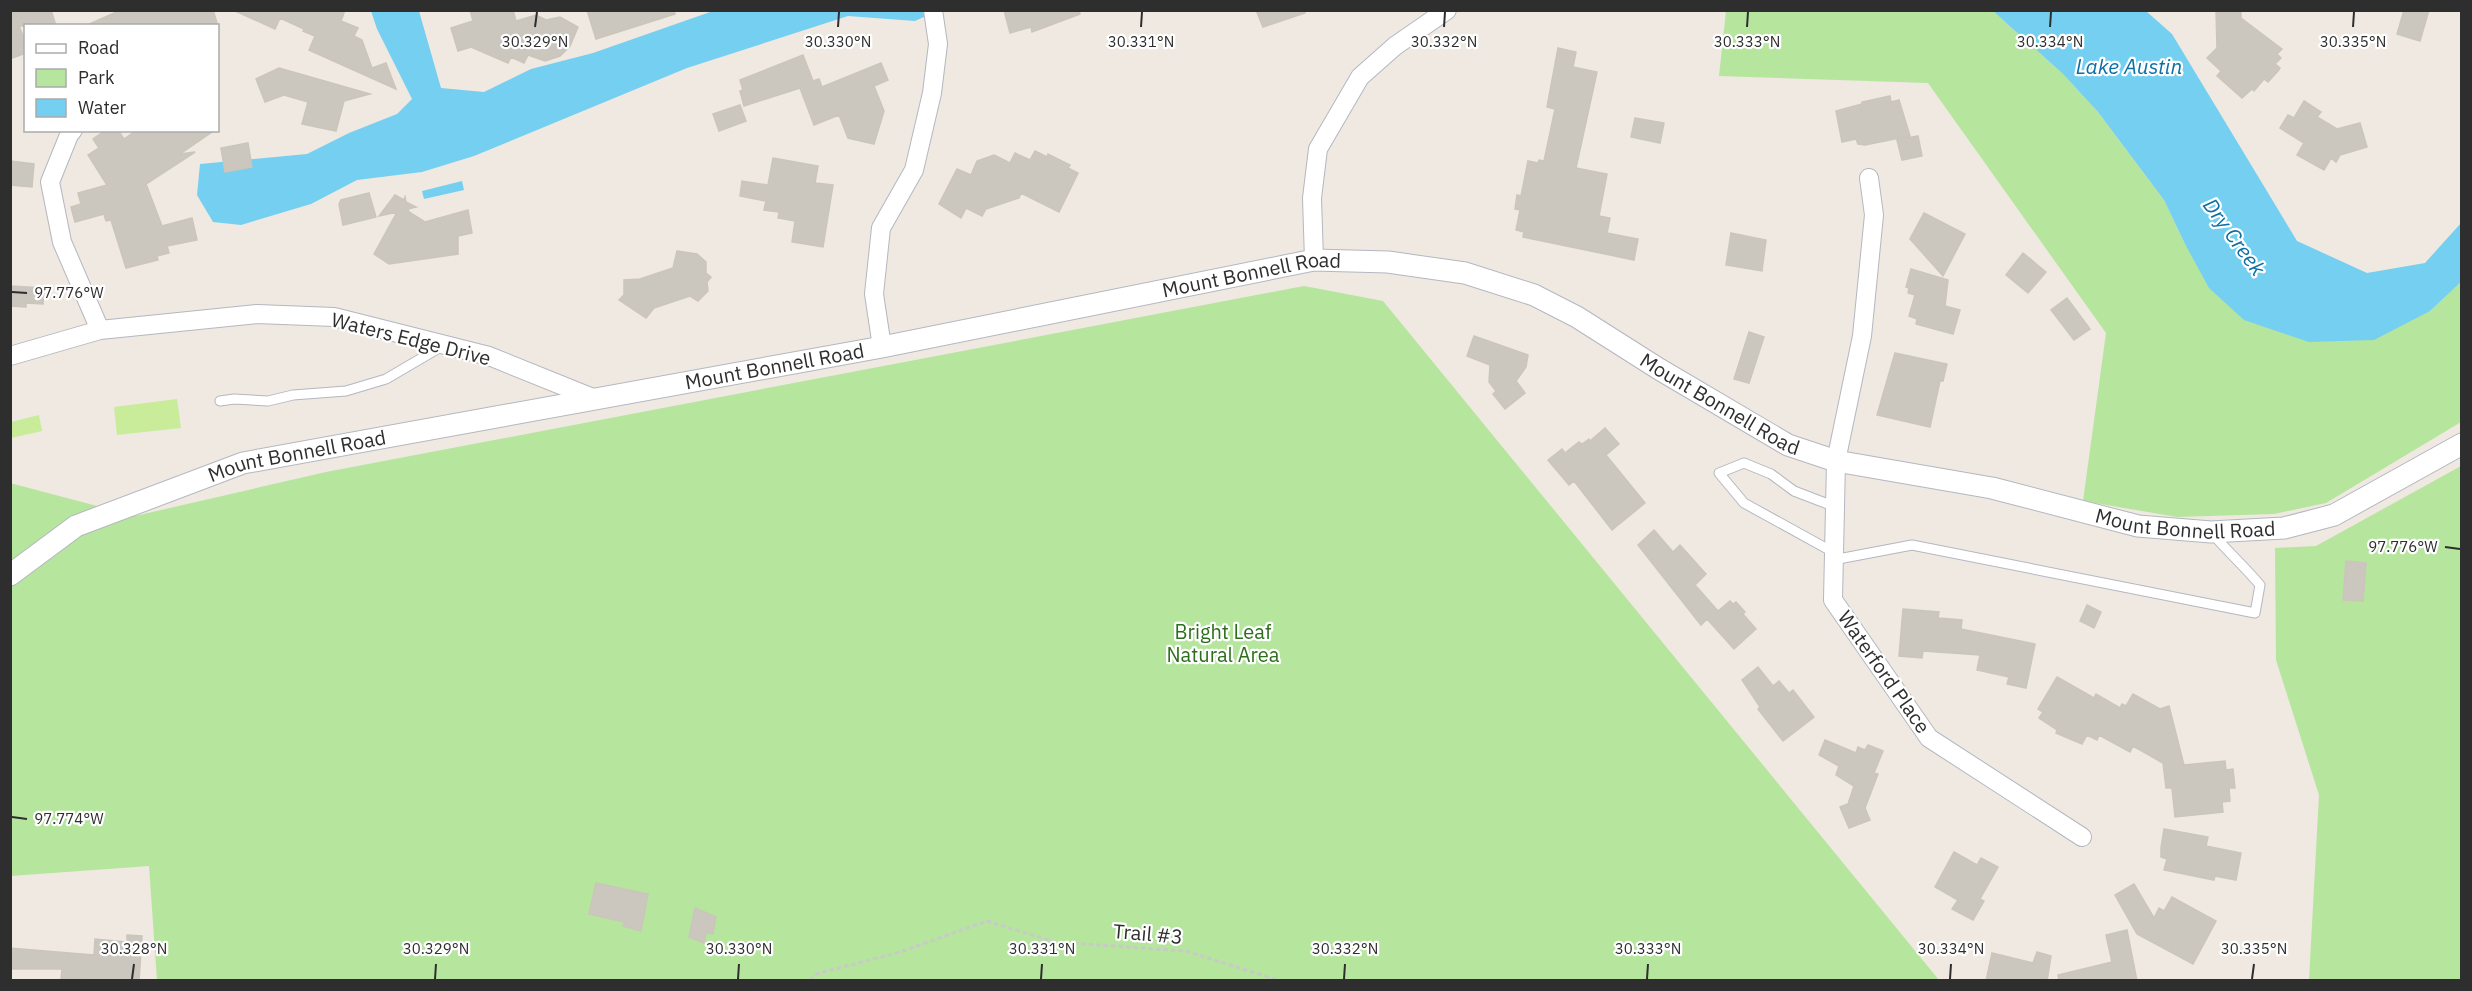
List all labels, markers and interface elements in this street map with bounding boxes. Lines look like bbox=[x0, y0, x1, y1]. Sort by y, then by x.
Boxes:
legend bbox=[24, 24, 219, 132]
text: 30.329°N bbox=[502, 32, 568, 51]
text: 30.330°N bbox=[805, 32, 871, 51]
text: 30.331°N bbox=[1108, 32, 1174, 51]
text: 30.332°N bbox=[1411, 32, 1477, 51]
text: 30.333°N bbox=[1714, 32, 1780, 51]
text: 30.334°N bbox=[2017, 32, 2083, 51]
text: 30.335°N bbox=[2320, 32, 2386, 51]
text: Road bbox=[78, 36, 119, 59]
water label: Lake Austin bbox=[2076, 52, 2182, 80]
text: Park bbox=[78, 66, 115, 89]
text: Water bbox=[78, 96, 127, 119]
water label: Dry Creek bbox=[2197, 192, 2273, 282]
street label: Mount Bonnell Road bbox=[1160, 245, 1341, 303]
text: 97.776°W bbox=[34, 283, 104, 302]
street label: Waters Edge Drive bbox=[328, 306, 494, 371]
street label: Mount Bonnell Road bbox=[683, 337, 866, 395]
street label: Mount Bonnell Road bbox=[1635, 346, 1803, 461]
street label: Mount Bonnell Road bbox=[204, 423, 388, 488]
street label: Mount Bonnell Road bbox=[2092, 501, 2276, 545]
text: 97.776°W bbox=[2368, 537, 2438, 556]
street label: Waterford Place bbox=[1832, 605, 1937, 738]
park label: Bright Leaf Natural Area bbox=[1166, 618, 1280, 668]
text: 97.774°W bbox=[34, 809, 104, 828]
street label: Trail #3 bbox=[1112, 917, 1184, 950]
text: 30.328°N bbox=[101, 939, 167, 958]
text: 30.329°N bbox=[403, 939, 469, 958]
text: 30.330°N bbox=[706, 939, 772, 958]
text: 30.331°N bbox=[1009, 939, 1075, 958]
text: 30.332°N bbox=[1312, 939, 1378, 958]
text: 30.333°N bbox=[1615, 939, 1681, 958]
text: 30.334°N bbox=[1918, 939, 1984, 958]
text: 30.335°N bbox=[2221, 939, 2287, 958]

